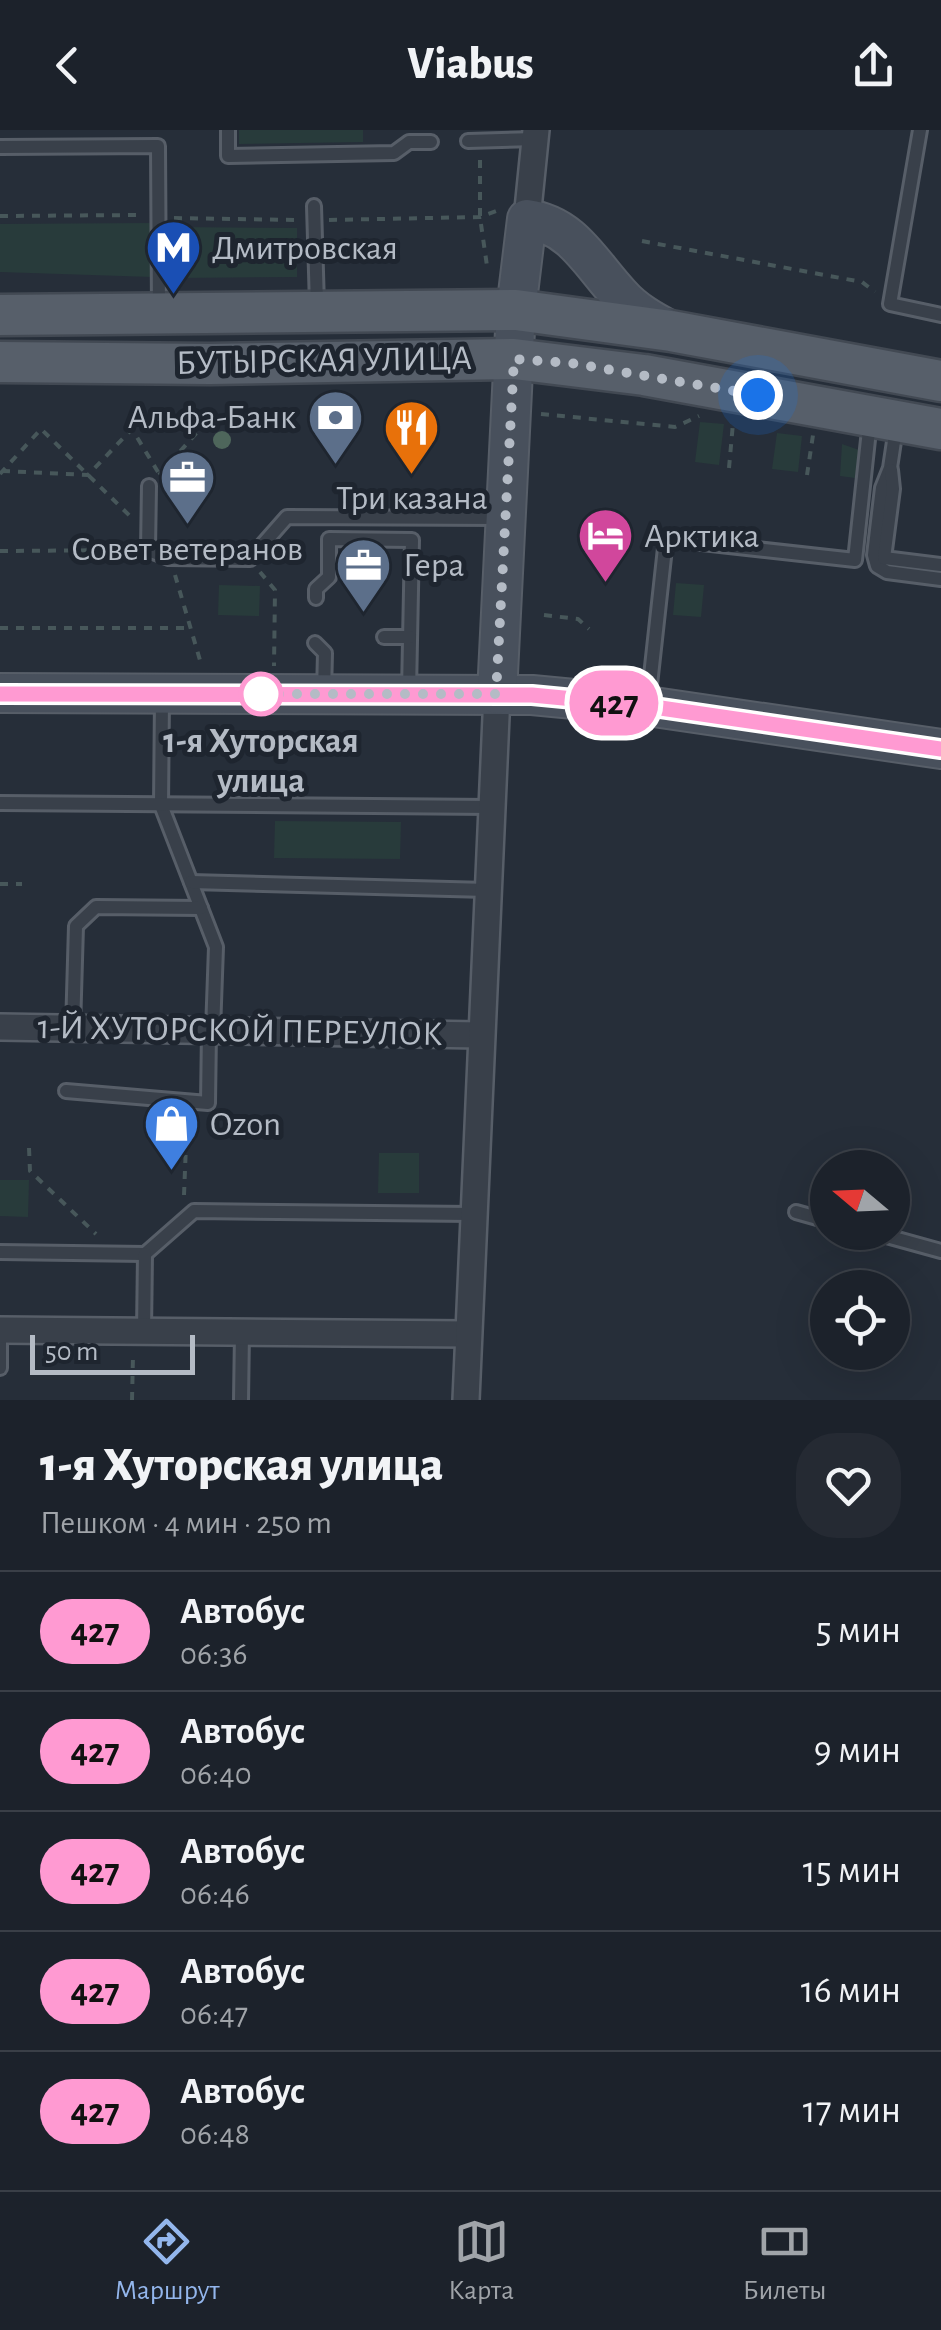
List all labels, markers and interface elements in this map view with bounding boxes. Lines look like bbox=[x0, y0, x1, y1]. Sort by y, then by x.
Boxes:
icon: back bbox=[40, 38, 95, 93]
icon: share bbox=[846, 38, 901, 93]
text: Viabus bbox=[407, 42, 534, 87]
metro station icon: Дмитровская bbox=[143, 218, 203, 297]
place label: Дмитровская bbox=[212, 231, 398, 266]
street label: БУТЫРСКАЯ УЛИЦА bbox=[176, 341, 472, 381]
your location bbox=[733, 370, 783, 420]
bank icon: Альфа-Банк bbox=[305, 387, 365, 466]
restaurant icon: Три казана bbox=[382, 397, 442, 476]
place label: Альфа-Банк bbox=[128, 400, 296, 435]
office icon: Совет ветеранов bbox=[157, 448, 217, 527]
place label: Три казана bbox=[336, 481, 488, 516]
hotel icon: Арктика bbox=[575, 506, 635, 585]
place label: Арктика bbox=[644, 519, 760, 554]
place label: Совет ветеранов bbox=[71, 532, 303, 567]
office icon: Гера bbox=[334, 535, 394, 614]
place label: Гера bbox=[403, 548, 465, 583]
line badge: 427 bbox=[556, 670, 672, 736]
marker: 1-я Хуторская улица bbox=[240, 673, 282, 715]
text: 427 bbox=[589, 686, 639, 721]
place label: 1-я Хуторская улица bbox=[163, 724, 359, 799]
street label: 1-Й ХУТОРСКОЙ ПЕРЕУЛОК bbox=[37, 1010, 443, 1052]
shop icon: Ozon bbox=[141, 1094, 201, 1173]
place label: Ozon bbox=[210, 1107, 281, 1142]
north arrow bbox=[810, 1150, 910, 1250]
map controls bbox=[810, 1150, 910, 1370]
button: locate bbox=[810, 1270, 910, 1370]
scale bar bbox=[30, 1330, 195, 1374]
text: 50 m bbox=[45, 1338, 99, 1366]
button: heart bbox=[796, 1433, 901, 1538]
text: 1-я Хуторская улица bbox=[40, 1442, 443, 1490]
text: Пешком · 4 мин · 250 m bbox=[40, 1507, 332, 1539]
text: Автобус bbox=[180, 1593, 305, 1631]
text: 5 мин bbox=[816, 1612, 901, 1650]
text: 427 bbox=[70, 1614, 120, 1649]
text: 06:36 bbox=[180, 1638, 248, 1670]
text: Автобус bbox=[180, 1713, 305, 1751]
text: 9 мин bbox=[814, 1732, 901, 1770]
text: 427 bbox=[70, 1734, 120, 1769]
text: 06:40 bbox=[180, 1758, 252, 1790]
text: Автобус bbox=[180, 1833, 305, 1871]
text: 15 мин bbox=[803, 1852, 901, 1890]
text: 427 bbox=[70, 1854, 120, 1889]
text: 06:46 bbox=[180, 1878, 250, 1910]
text: Автобус bbox=[180, 1953, 305, 1991]
text: 16 мин bbox=[801, 1972, 901, 2010]
text: 427 bbox=[70, 1974, 120, 2009]
text: 06:47 bbox=[180, 1998, 248, 2030]
text: Автобус bbox=[180, 2073, 305, 2111]
text: 17 мин bbox=[803, 2092, 901, 2130]
text: 427 bbox=[70, 2094, 120, 2129]
text: 06:48 bbox=[180, 2118, 250, 2150]
tab: Маршрут bbox=[114, 2214, 220, 2308]
tab: Карта bbox=[448, 2214, 514, 2308]
tab: Билеты bbox=[743, 2214, 827, 2308]

